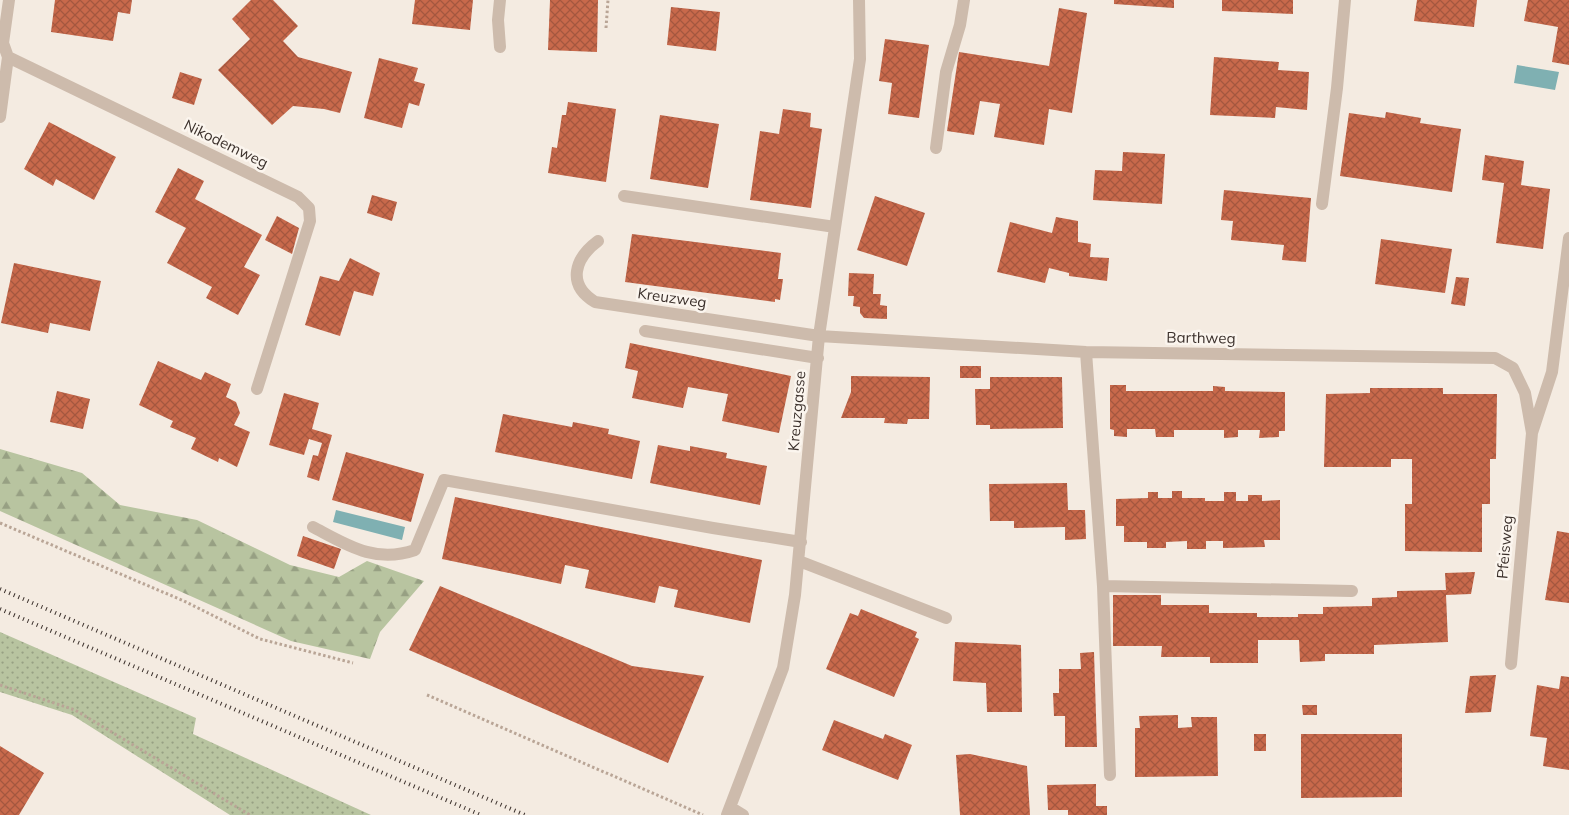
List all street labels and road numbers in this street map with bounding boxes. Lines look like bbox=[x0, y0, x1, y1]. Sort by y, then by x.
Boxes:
street label: Nikodemweg bbox=[181, 115, 271, 172]
street label: Kreuzweg bbox=[636, 283, 708, 312]
street label: Barthweg bbox=[1166, 327, 1236, 348]
street label: Kreuzgasse bbox=[784, 370, 809, 452]
street label: Pfeisweg bbox=[1492, 514, 1517, 580]

